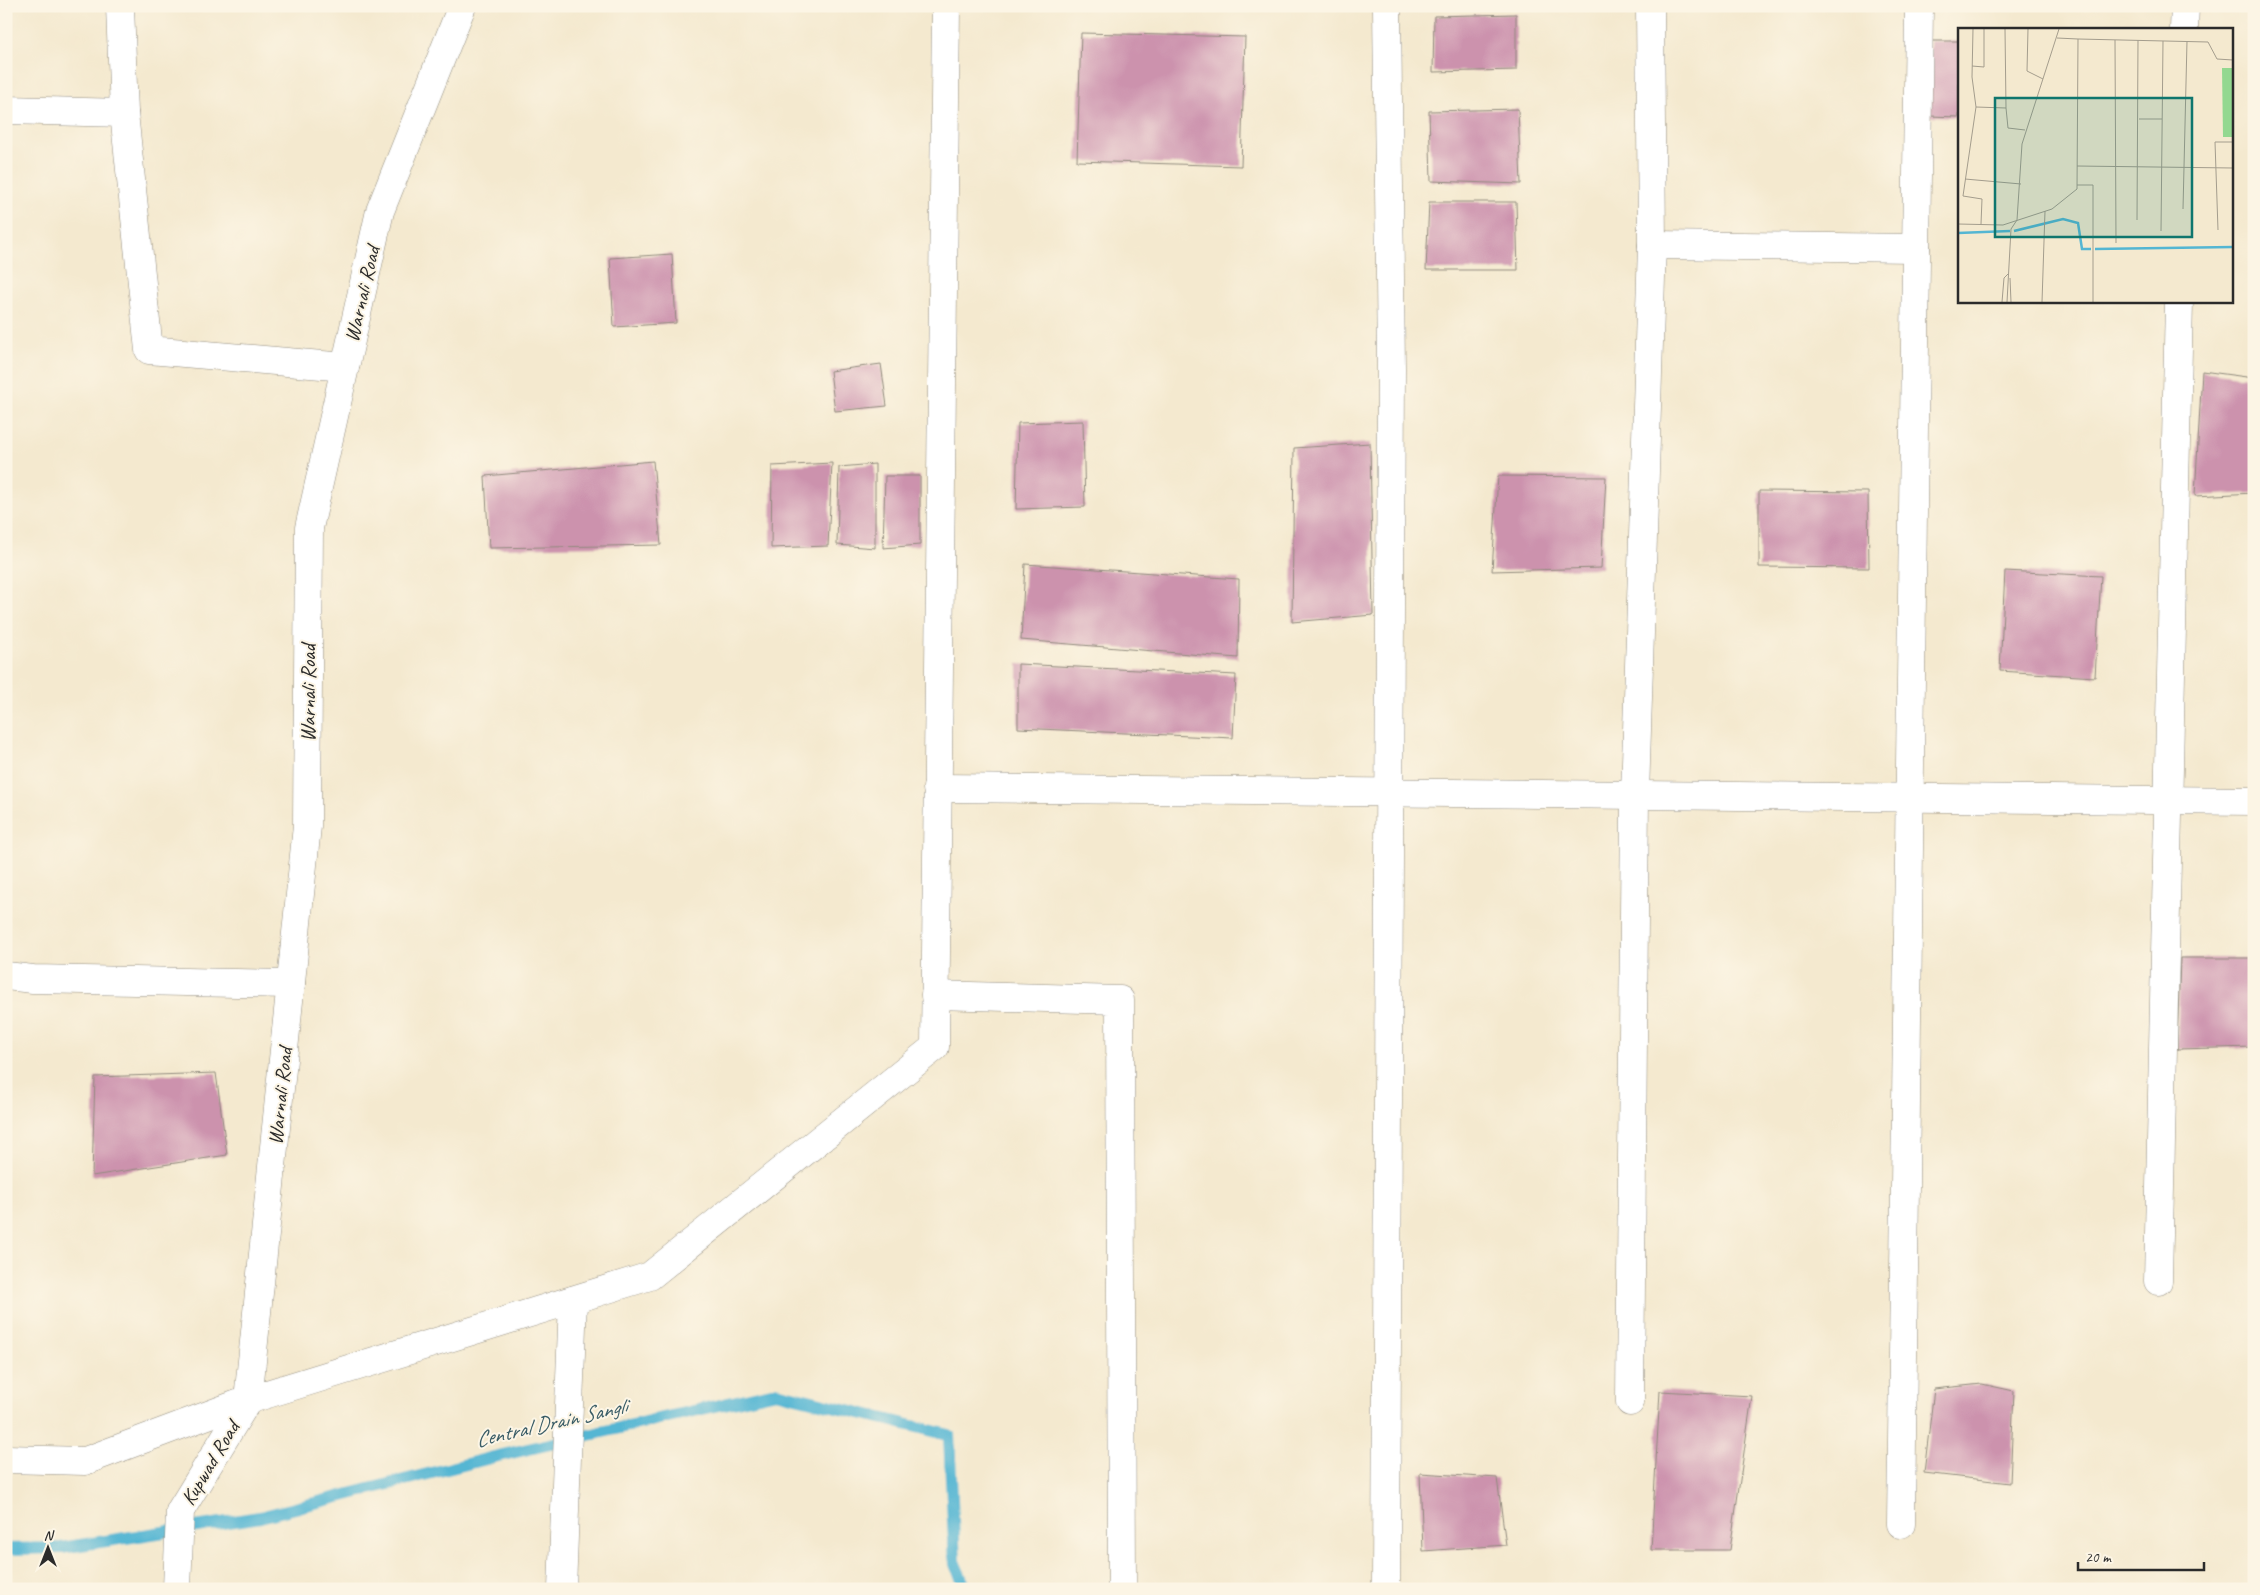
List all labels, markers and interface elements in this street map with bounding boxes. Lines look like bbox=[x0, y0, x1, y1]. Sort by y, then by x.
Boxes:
inset map bbox=[1958, 28, 2232, 302]
street label: Warnali Road bbox=[338, 240, 386, 344]
street label: Warnali Road bbox=[295, 641, 321, 742]
street label: Warnali Road bbox=[262, 1042, 298, 1146]
water label: Central Drain Sangli bbox=[473, 1391, 635, 1454]
street label: Kupwad Road bbox=[175, 1413, 247, 1510]
north arrow bbox=[22, 1522, 72, 1572]
text: N bbox=[44, 1527, 55, 1544]
scale bar bbox=[2078, 1540, 2204, 1572]
text: 20 m bbox=[2085, 1548, 2112, 1567]

